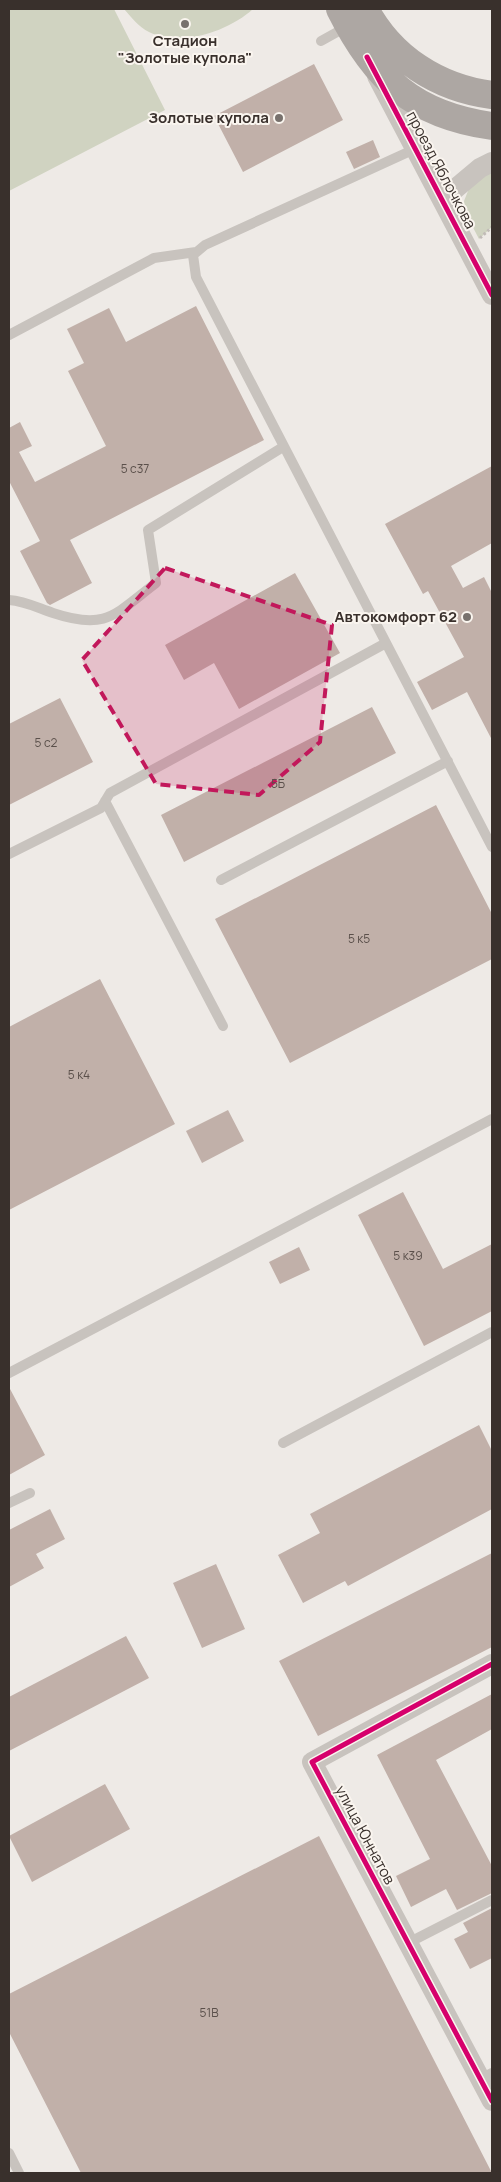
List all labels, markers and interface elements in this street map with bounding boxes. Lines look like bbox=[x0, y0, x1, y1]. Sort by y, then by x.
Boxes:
marker: Стадион "Золотые купола" bbox=[179, 18, 191, 30]
place label: Стадион "Золотые купола" bbox=[118, 30, 252, 68]
place label: Золотые купола bbox=[148, 107, 269, 128]
street label: проезд Яблочкова bbox=[401, 107, 481, 232]
marker: Золотые купола bbox=[273, 112, 285, 124]
house number: 5 с37 bbox=[121, 460, 149, 477]
place label: Автокомфорт 62 bbox=[334, 606, 457, 627]
marker: Автокомфорт 62 bbox=[461, 611, 473, 623]
house number: 5 с2 bbox=[35, 734, 58, 751]
house number: 5Б bbox=[271, 775, 285, 792]
house number: 5 к5 bbox=[348, 930, 370, 947]
house number: 5 к4 bbox=[68, 1066, 90, 1083]
house number: 5 к39 bbox=[393, 1247, 423, 1264]
street label: улица Юннатов bbox=[330, 1781, 400, 1888]
house number: 51В bbox=[200, 2004, 218, 2021]

